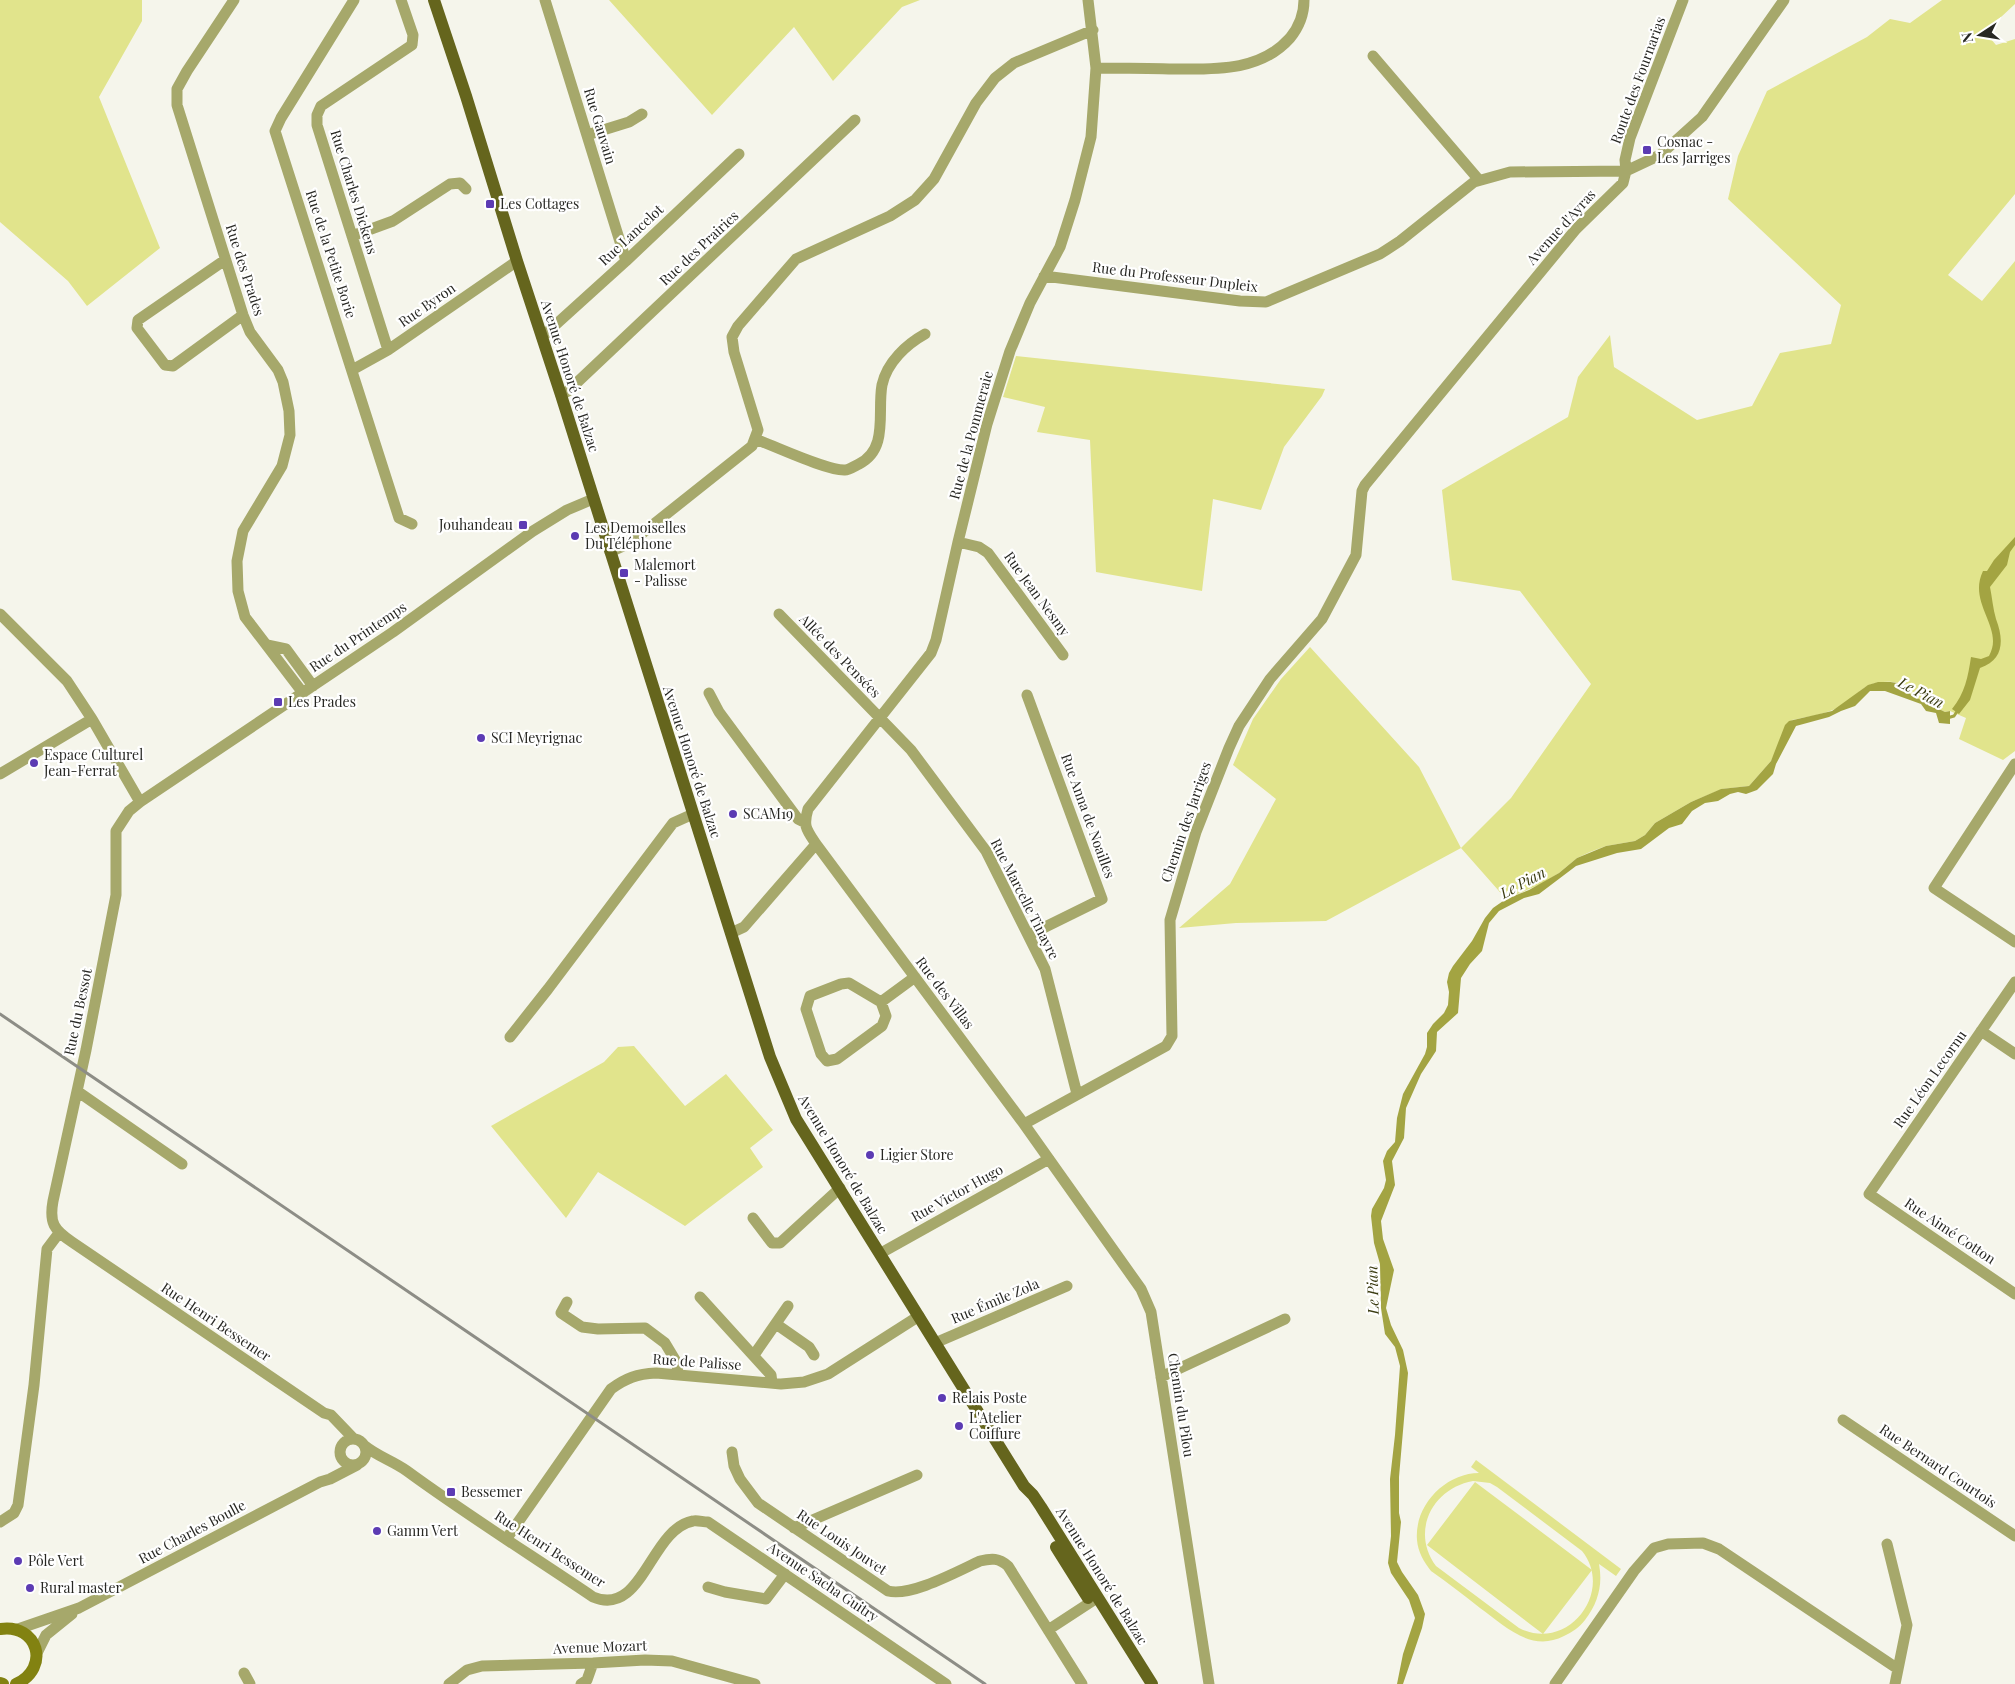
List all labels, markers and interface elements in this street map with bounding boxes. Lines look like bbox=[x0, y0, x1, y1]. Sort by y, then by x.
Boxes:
north arrow bbox=[1955, 10, 2005, 60]
street label: Route des Fournarias bbox=[1606, 14, 1669, 146]
text: N bbox=[1956, 31, 1977, 45]
street label: Rue Gauvain bbox=[580, 85, 621, 167]
street label: Rue Charles Dickens bbox=[326, 127, 382, 256]
place label: Cosnac - Les Jarriges bbox=[1657, 132, 1730, 167]
marker: Cosnac - Les Jarriges bbox=[1641, 144, 1653, 156]
street label: Avenue d'Ayras bbox=[1521, 185, 1599, 269]
street label: Rue de la Petite Borie bbox=[302, 187, 361, 320]
place label: Les Cottages bbox=[500, 194, 579, 213]
marker: Les Cottages bbox=[484, 198, 496, 210]
street label: Rue Lancelot bbox=[594, 199, 668, 269]
street label: Rue des Prairies bbox=[655, 206, 742, 289]
street label: Rue des Prades bbox=[222, 221, 269, 318]
street label: Rue du Professeur Dupleix bbox=[1091, 257, 1260, 296]
street label: Rue Byron bbox=[394, 278, 459, 331]
street label: Avenue Honoré de Balzac bbox=[537, 296, 604, 455]
street label: Rue de la Pommeraie bbox=[944, 368, 997, 501]
place label: Jouhandeau bbox=[438, 515, 513, 534]
place label: Les Demoiselles Du Téléphone bbox=[585, 518, 686, 553]
marker: Jouhandeau bbox=[517, 519, 529, 531]
marker: Les Demoiselles Du Téléphone bbox=[569, 530, 581, 542]
street label: Rue Jean Nesmy bbox=[1000, 548, 1075, 640]
place label: Malemort - Palisse bbox=[634, 555, 696, 590]
marker: Malemort - Palisse bbox=[618, 567, 630, 579]
street label: Rue du Printemps bbox=[305, 597, 410, 676]
street label: Allée des Pensées bbox=[795, 609, 885, 702]
water label: Le Pian bbox=[1894, 671, 1948, 712]
street label: Avenue Honoré de Balzac bbox=[659, 682, 726, 841]
place label: Les Prades bbox=[288, 692, 356, 711]
marker: Les Prades bbox=[272, 696, 284, 708]
place label: SCI Meyrignac bbox=[491, 728, 582, 747]
marker: SCI Meyrignac bbox=[475, 732, 487, 744]
place label: Espace Culturel Jean-Ferrat bbox=[43, 745, 143, 780]
street label: Rue Anna de Noailles bbox=[1057, 751, 1120, 881]
marker: Espace Culturel Jean-Ferrat bbox=[28, 757, 40, 769]
street label: Chemin des Jarriges bbox=[1156, 759, 1215, 885]
place label: SCAM19 bbox=[743, 804, 793, 823]
marker: SCAM19 bbox=[727, 808, 739, 820]
street label: Rue Marcelle Tinayre bbox=[987, 835, 1064, 962]
water label: Le Pian bbox=[1495, 862, 1549, 903]
street label: Rue des Villas bbox=[912, 953, 979, 1033]
street label: Rue du Bessot bbox=[59, 966, 96, 1057]
street label: Rue Léon Lecornu bbox=[1889, 1026, 1970, 1131]
street label: Avenue Honoré de Balzac bbox=[794, 1090, 893, 1237]
place label: Ligier Store bbox=[880, 1145, 954, 1164]
marker: Ligier Store bbox=[864, 1149, 876, 1161]
street label: Rue Victor Hugo bbox=[907, 1159, 1006, 1226]
street label: Rue Aimé Cotton bbox=[1901, 1193, 2000, 1268]
water label: Le Pian bbox=[1361, 1265, 1383, 1316]
street label: Rue Émile Zola bbox=[948, 1273, 1042, 1328]
street label: Rue Henri Bessemer bbox=[158, 1278, 276, 1366]
street label: Rue de Palisse bbox=[652, 1349, 742, 1374]
street label: Chemin du Pilou bbox=[1164, 1352, 1199, 1458]
place label: Relais Poste bbox=[952, 1388, 1027, 1407]
marker: Relais Poste bbox=[936, 1392, 948, 1404]
place label: L'Atelier Coiffure bbox=[969, 1408, 1022, 1443]
street label: Rue Bernard Courtois bbox=[1876, 1419, 2001, 1512]
marker: L'Atelier Coiffure bbox=[953, 1420, 965, 1432]
place label: Bessemer bbox=[461, 1482, 523, 1501]
marker: Bessemer bbox=[445, 1486, 457, 1498]
street label: Rue Charles Boulle bbox=[135, 1495, 249, 1568]
street label: Avenue Honoré de Balzac bbox=[1052, 1502, 1153, 1648]
street label: Rue Louis Jouvet bbox=[794, 1504, 892, 1579]
street label: Rue Henri Bessemer bbox=[491, 1506, 610, 1592]
place label: Gamm Vert bbox=[387, 1521, 459, 1540]
marker: Gamm Vert bbox=[371, 1525, 383, 1537]
street label: Avenue Sacha Guitry bbox=[763, 1537, 882, 1626]
place label: Pôle Vert bbox=[28, 1551, 85, 1570]
marker: Pôle Vert bbox=[12, 1555, 24, 1567]
place label: Rural master bbox=[40, 1578, 123, 1597]
marker: Rural master bbox=[24, 1582, 36, 1594]
street label: Avenue Mozart bbox=[552, 1635, 648, 1658]

